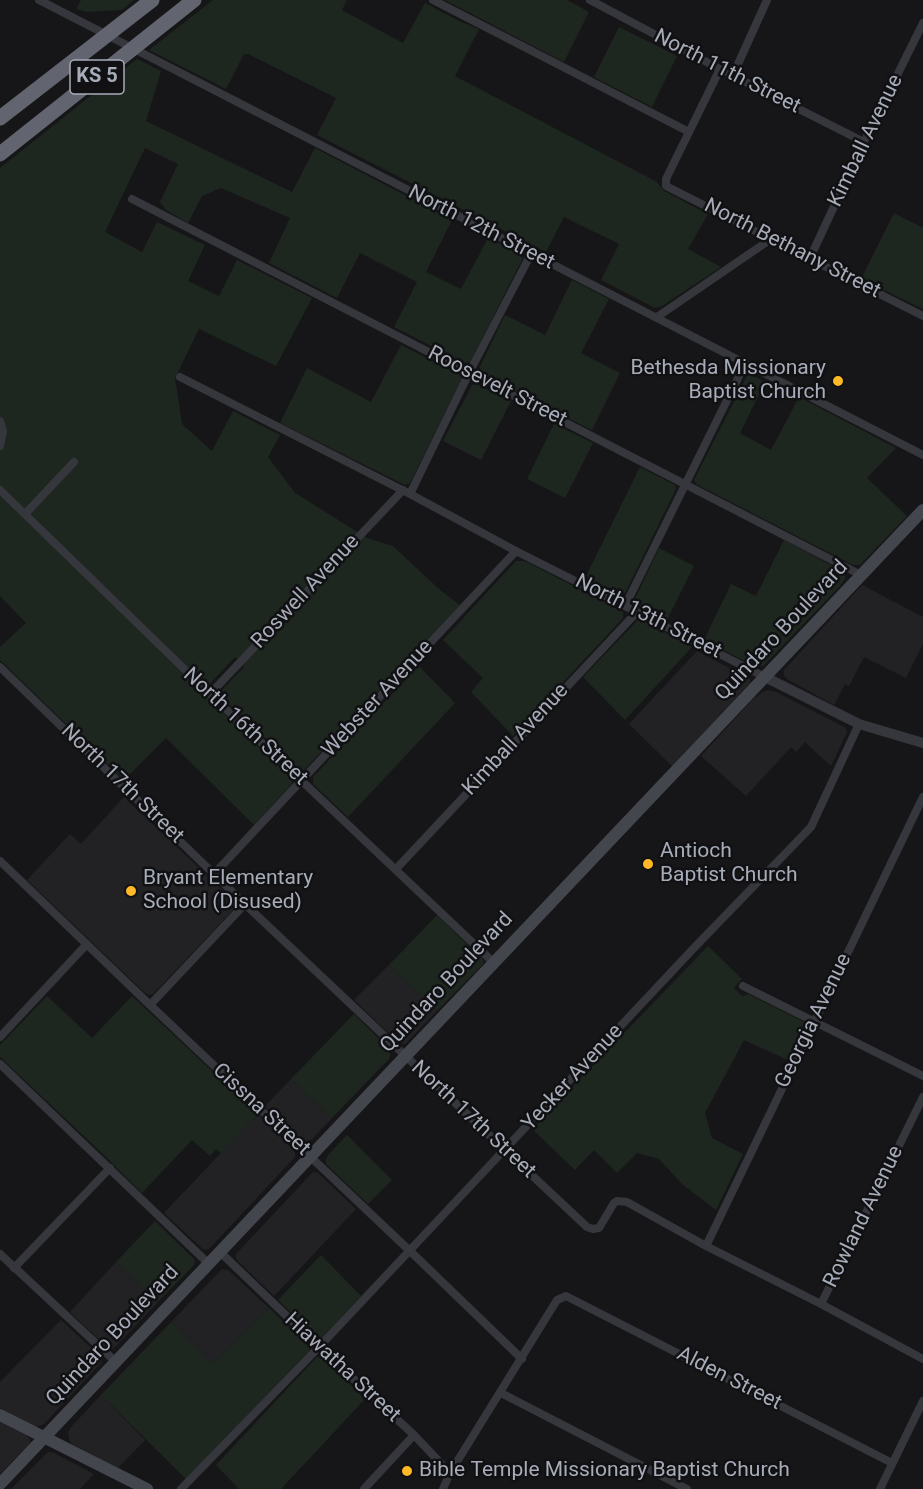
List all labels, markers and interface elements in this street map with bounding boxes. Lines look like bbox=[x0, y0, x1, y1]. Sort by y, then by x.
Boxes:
street label: North 11th Street bbox=[650, 24, 804, 120]
road number: KS 5 bbox=[70, 60, 124, 94]
street label: Kimball Avenue bbox=[823, 71, 909, 211]
street label: North 12th Street bbox=[404, 180, 558, 276]
street label: North Bethany Street bbox=[700, 194, 884, 304]
street label: Roosevelt Street bbox=[423, 341, 571, 433]
place label: Bethesda Missionary Baptist Church bbox=[630, 356, 826, 406]
marker: Bethesda Missionary Baptist Church bbox=[831, 374, 845, 388]
street label: Roswell Avenue bbox=[247, 530, 365, 654]
street label: Quindaro Boulevard bbox=[710, 555, 854, 707]
street label: North 13th Street bbox=[571, 569, 725, 665]
street label: Webster Avenue bbox=[317, 635, 439, 763]
street label: North 16th Street bbox=[178, 663, 312, 791]
street label: Kimball Avenue bbox=[458, 679, 574, 801]
street label: North 17th Street bbox=[55, 719, 189, 849]
place label: Antioch Baptist Church bbox=[660, 839, 797, 889]
marker: Antioch Baptist Church bbox=[641, 857, 655, 871]
place label: Bryant Elementary School (Disused) bbox=[143, 866, 313, 916]
marker: Bryant Elementary School (Disused) bbox=[124, 884, 138, 898]
street label: Quindaro Boulevard bbox=[375, 907, 519, 1059]
street label: Georgia Avenue bbox=[771, 950, 857, 1092]
street label: Yecker Avenue bbox=[517, 1019, 629, 1137]
street label: North 17th Street bbox=[406, 1056, 540, 1184]
street label: Cissna Street bbox=[207, 1058, 315, 1162]
street label: Rowland Avenue bbox=[819, 1142, 909, 1292]
street label: Quindaro Boulevard bbox=[41, 1260, 185, 1412]
street label: Hiawatha Street bbox=[279, 1308, 405, 1428]
street label: Alden Street bbox=[672, 1342, 786, 1416]
place label: Bible Temple Missionary Baptist Church bbox=[419, 1458, 790, 1484]
marker: Bible Temple Missionary Baptist Church bbox=[400, 1464, 414, 1478]

